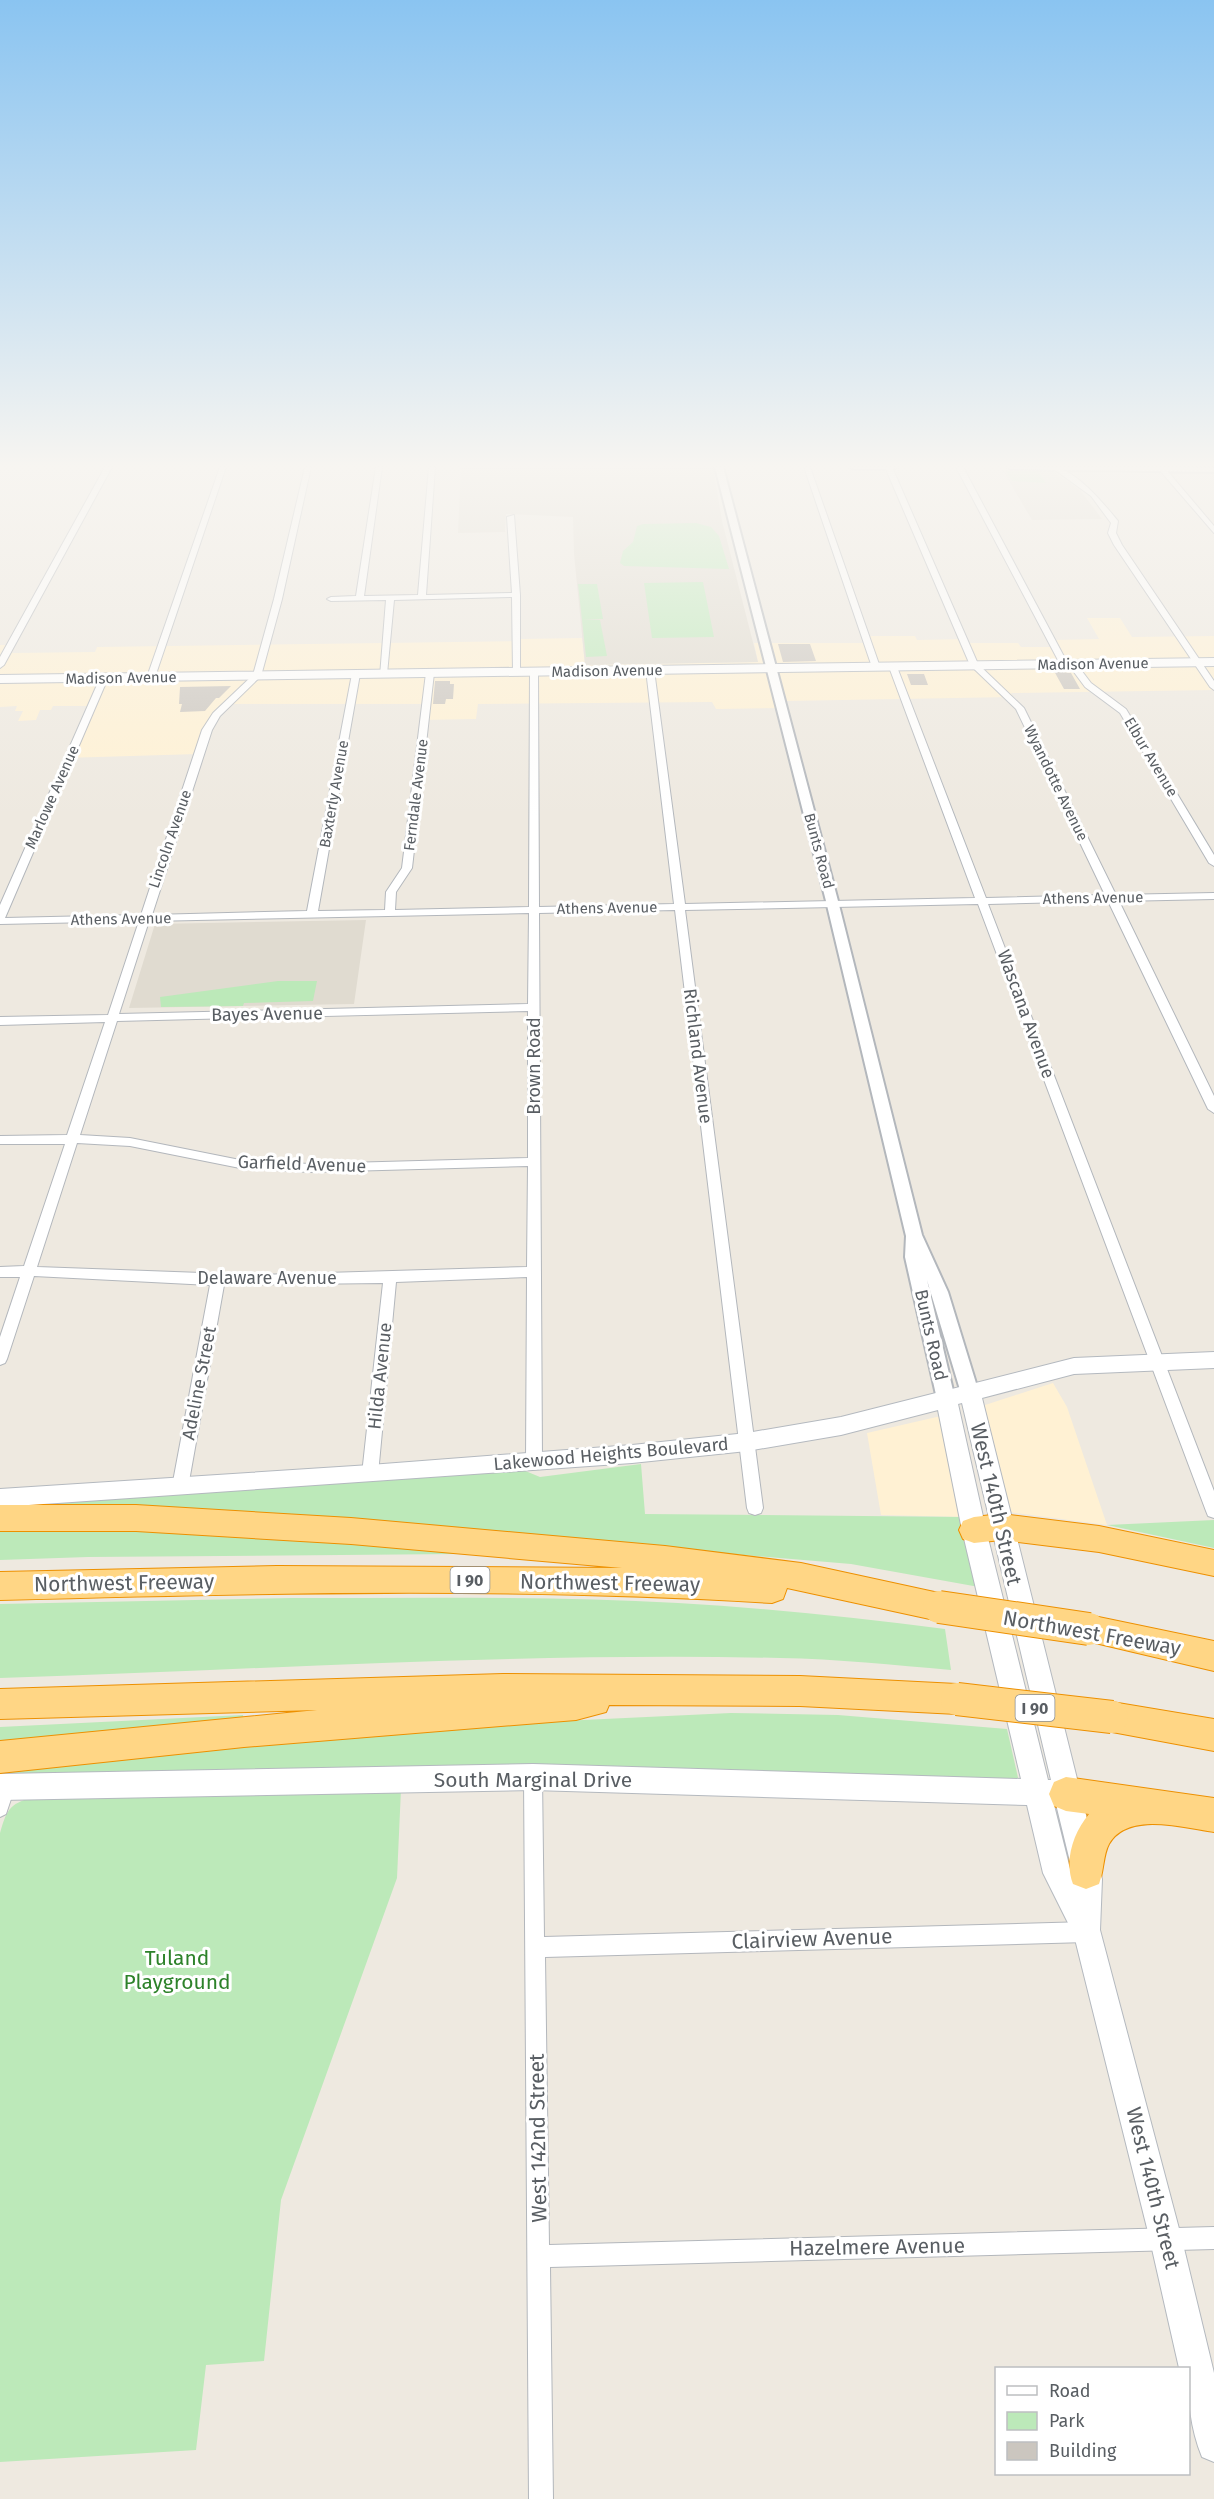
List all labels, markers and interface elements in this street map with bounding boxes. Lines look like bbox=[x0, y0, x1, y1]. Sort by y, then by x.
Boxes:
street label: Madison Avenue bbox=[1037, 654, 1149, 674]
street label: Madison Avenue bbox=[551, 661, 663, 681]
street label: Madison Avenue bbox=[65, 668, 177, 688]
street label: Elbur Avenue bbox=[1120, 714, 1182, 800]
street label: Wyandotte Avenue bbox=[1020, 722, 1092, 844]
street label: Ferndale Avenue bbox=[400, 738, 432, 852]
street label: Baxterly Avenue bbox=[316, 739, 352, 849]
street label: Marlowe Avenue bbox=[21, 742, 83, 852]
street label: Lincoln Avenue bbox=[145, 787, 195, 891]
street label: Bunts Road bbox=[800, 811, 838, 891]
street label: Athens Avenue bbox=[1043, 888, 1143, 908]
street label: Athens Avenue bbox=[557, 898, 657, 918]
street label: Athens Avenue bbox=[71, 909, 171, 929]
street label: Wascana Avenue bbox=[993, 947, 1059, 1081]
street label: Richland Avenue bbox=[679, 987, 717, 1125]
street label: Bayes Avenue bbox=[211, 1002, 323, 1026]
street label: Brown Road bbox=[523, 1017, 545, 1115]
street label: Garfield Avenue bbox=[237, 1151, 367, 1177]
street label: Delaware Avenue bbox=[197, 1267, 337, 1289]
street label: Bunts Road bbox=[910, 1287, 952, 1383]
street label: Hilda Avenue bbox=[363, 1321, 397, 1431]
street label: Adeline Street bbox=[177, 1324, 221, 1442]
street label: West 140th Street bbox=[965, 1420, 1027, 1588]
street label: Lakewood Heights Boulevard bbox=[492, 1433, 730, 1475]
road number: I 90 bbox=[450, 1567, 490, 1593]
street label: Northwest Freeway bbox=[34, 1568, 215, 1598]
street label: Northwest Freeway bbox=[520, 1568, 701, 1598]
street label: Northwest Freeway bbox=[1001, 1605, 1184, 1662]
road number: I 90 bbox=[1016, 1695, 1054, 1721]
street label: South Marginal Drive bbox=[434, 1767, 632, 1793]
street label: Clairview Avenue bbox=[731, 1923, 893, 1955]
park label: Tuland Playground bbox=[123, 1945, 231, 1995]
street label: West 142nd Street bbox=[524, 2053, 552, 2223]
street label: West 140th Street bbox=[1120, 2104, 1186, 2272]
street label: Hazelmere Avenue bbox=[789, 2232, 965, 2262]
legend bbox=[995, 2367, 1190, 2475]
text: Road bbox=[1049, 2380, 1091, 2402]
text: Park bbox=[1049, 2410, 1085, 2432]
text: Building bbox=[1049, 2440, 1117, 2462]

